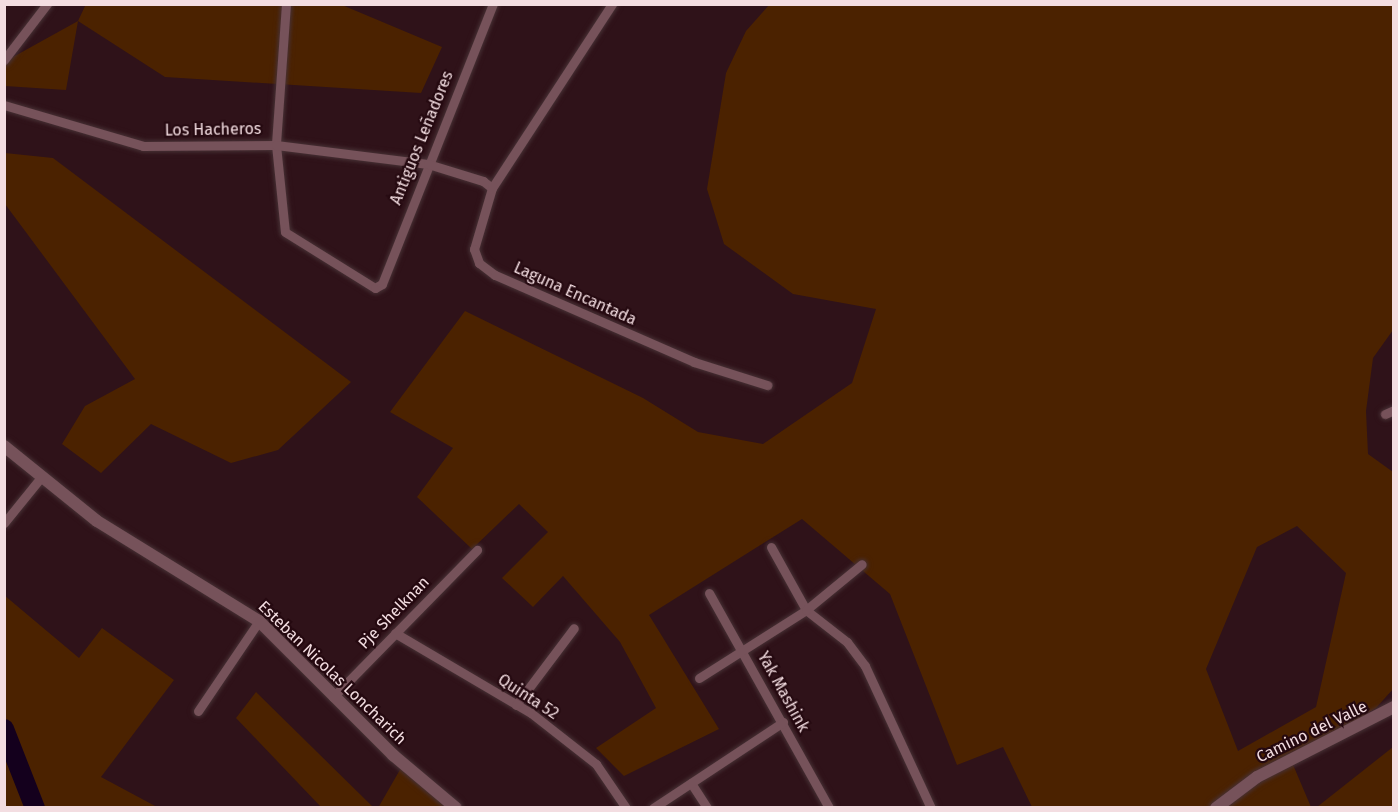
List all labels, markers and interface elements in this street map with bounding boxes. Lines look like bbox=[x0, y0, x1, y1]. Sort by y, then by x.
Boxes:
street label: Antiguos Leñadores bbox=[386, 68, 458, 208]
street label: Los Hacheros bbox=[165, 120, 261, 140]
street label: Laguna Encantada bbox=[511, 258, 639, 330]
street label: Pje Shelknan bbox=[355, 573, 433, 653]
street label: Esteban Nicolas Loncharich bbox=[254, 597, 410, 749]
street label: Yak Mashink bbox=[753, 649, 813, 735]
street label: Quinta 52 bbox=[494, 670, 562, 724]
street label: Camino del Valle bbox=[1254, 697, 1370, 767]

